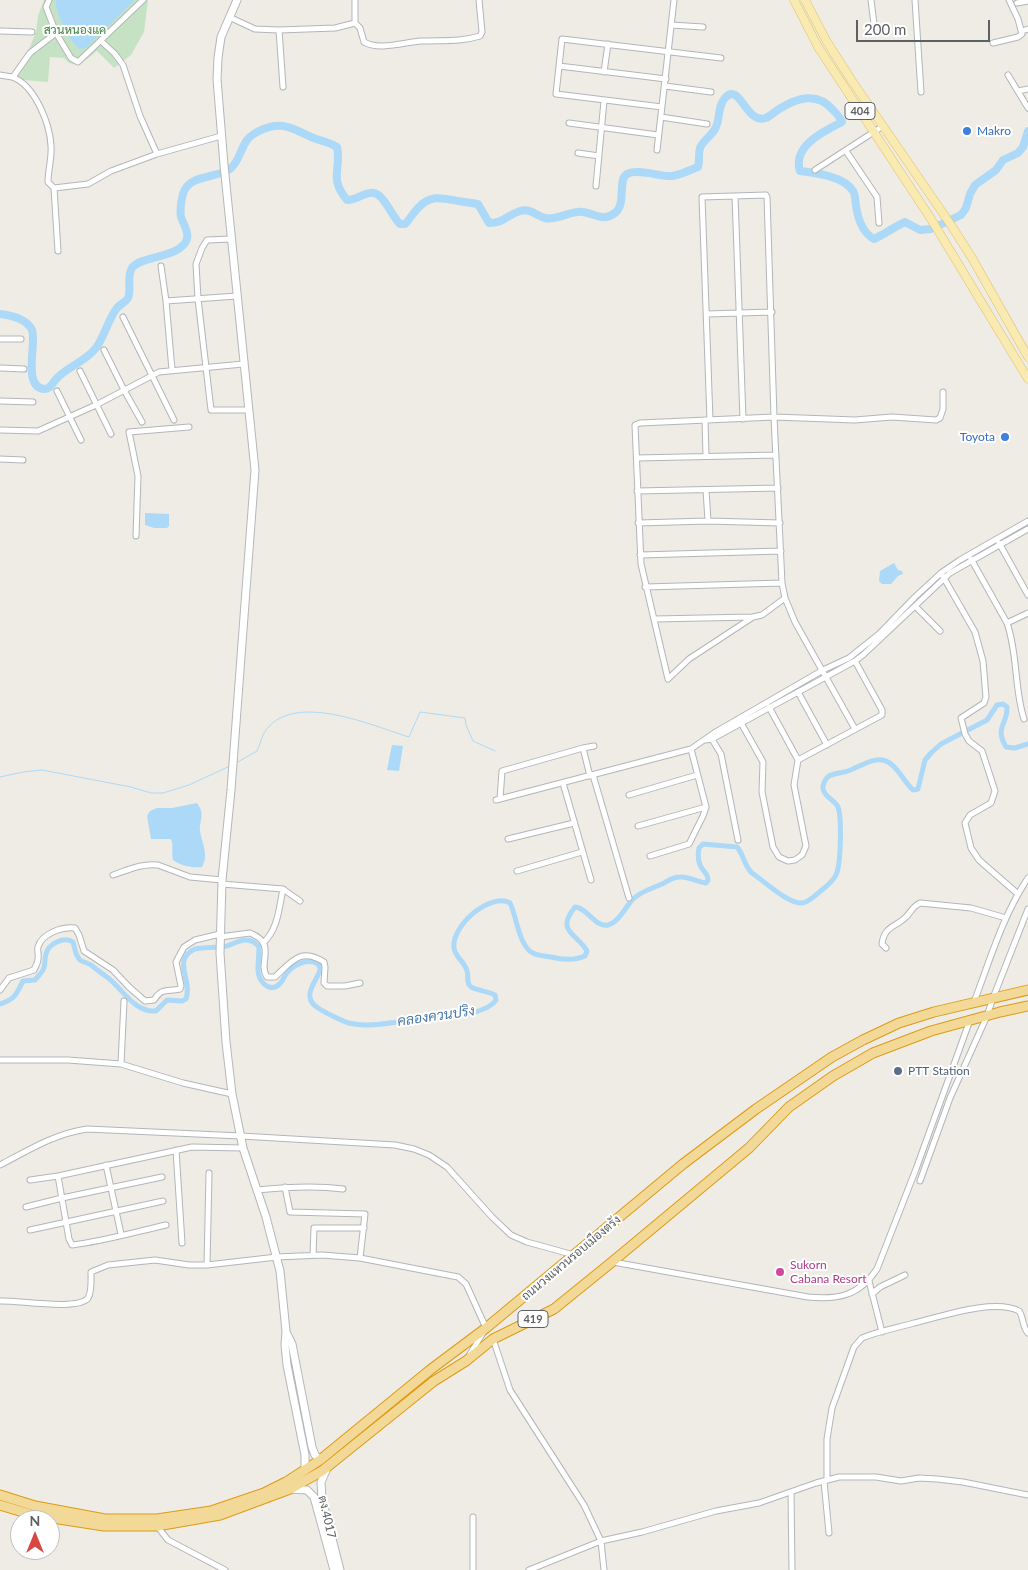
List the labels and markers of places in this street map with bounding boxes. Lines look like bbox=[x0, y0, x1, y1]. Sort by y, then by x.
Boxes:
place label: Makro bbox=[977, 124, 1011, 138]
marker: Makro bbox=[961, 125, 973, 137]
place label: Toyota bbox=[960, 430, 995, 444]
marker: Toyota bbox=[999, 431, 1011, 443]
place label: PTT Station bbox=[908, 1064, 970, 1078]
marker: PTT Station bbox=[892, 1065, 904, 1077]
place label: Sukorn Cabana Resort bbox=[790, 1258, 867, 1286]
marker: Sukorn Cabana Resort bbox=[774, 1266, 786, 1278]

